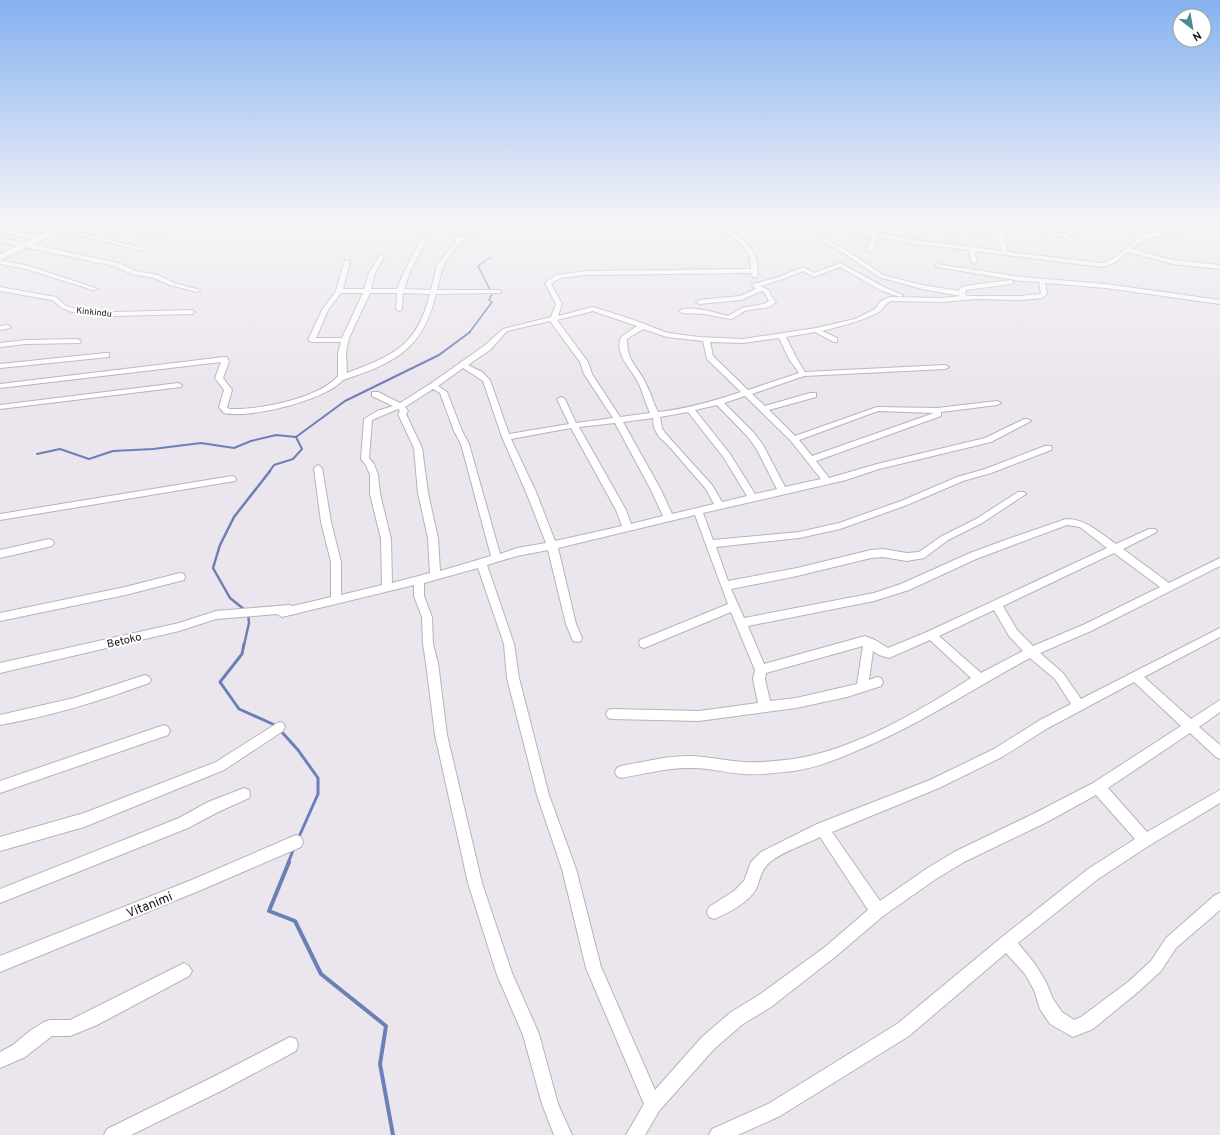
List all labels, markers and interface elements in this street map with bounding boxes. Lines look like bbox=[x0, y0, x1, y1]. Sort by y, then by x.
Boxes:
north arrow bbox=[1172, 8, 1212, 48]
text: N bbox=[1190, 28, 1204, 44]
street label: Kinkindu bbox=[76, 305, 112, 320]
street label: Betoko bbox=[106, 630, 143, 652]
street label: Vitanimi bbox=[124, 889, 175, 922]

